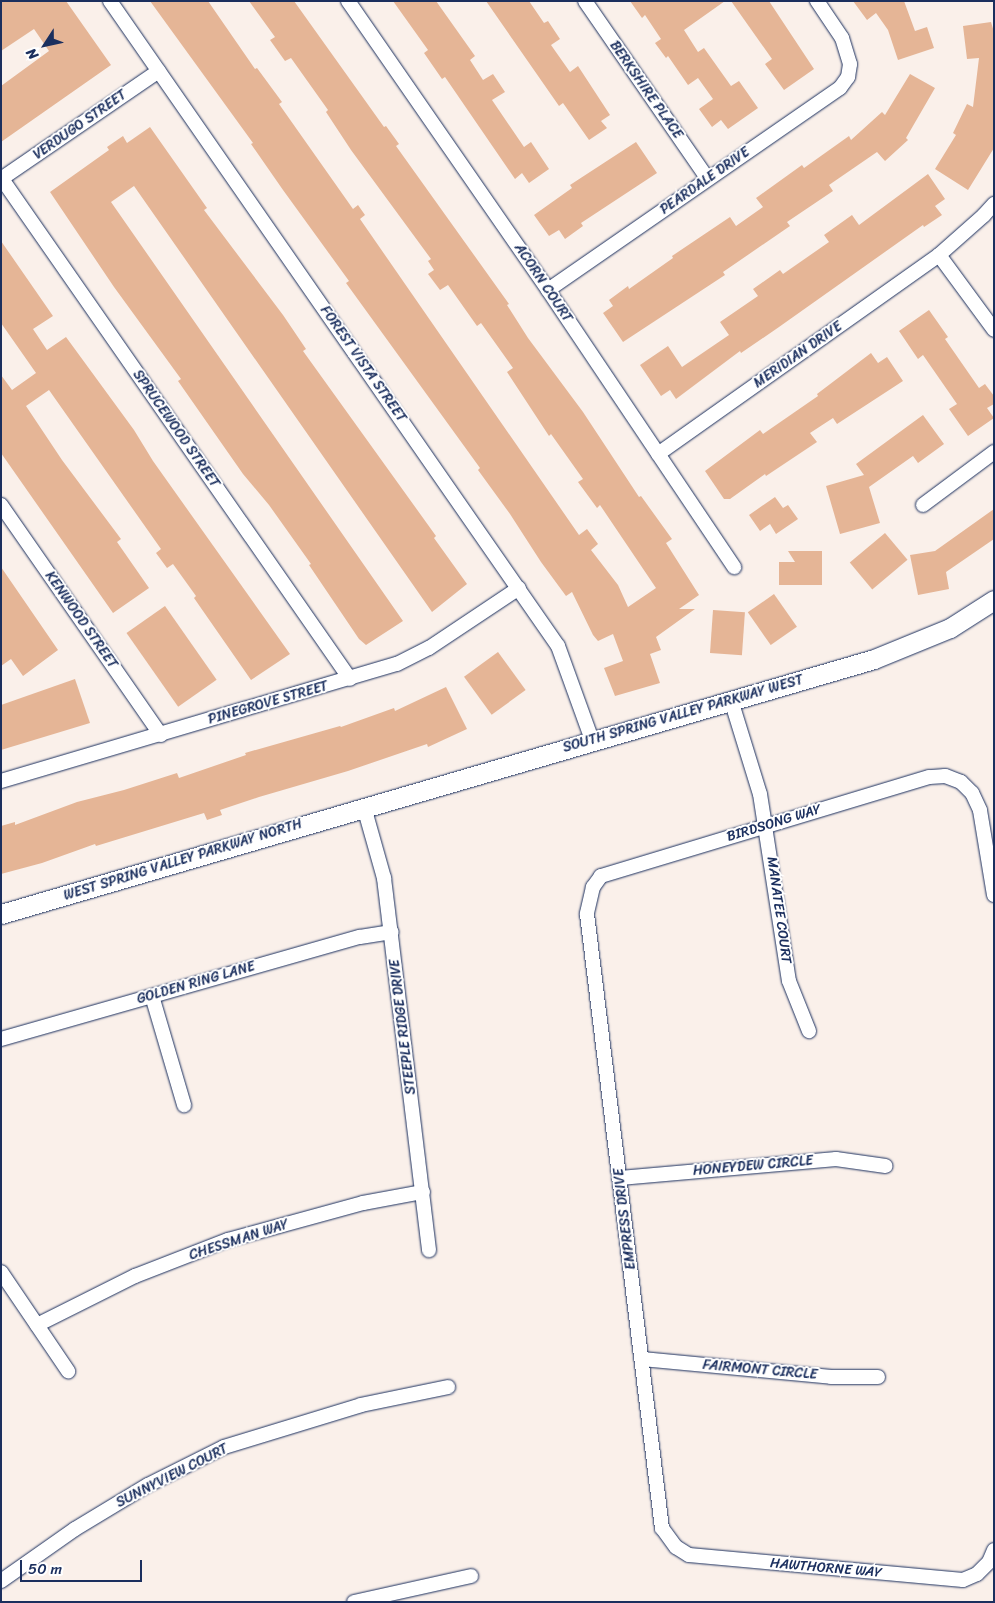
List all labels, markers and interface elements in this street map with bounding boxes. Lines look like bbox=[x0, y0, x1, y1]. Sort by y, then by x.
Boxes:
north arrow bbox=[20, 20, 70, 70]
street label: BERKSHIRE PLACE bbox=[606, 38, 686, 142]
text: N bbox=[19, 43, 45, 65]
street label: VERDUGO STREET bbox=[30, 86, 130, 164]
street label: PEARDALE DRIVE bbox=[656, 143, 754, 219]
street label: ACORN COURT bbox=[510, 240, 576, 326]
street label: FOREST VISTA STREET bbox=[316, 302, 410, 426]
street label: MERIDIAN DRIVE bbox=[750, 318, 846, 392]
street label: SPRUCEWOOD STREET bbox=[129, 367, 223, 491]
street label: KENWOOD STREET bbox=[41, 568, 121, 672]
street label: SOUTH SPRING VALLEY PARKWAY WEST bbox=[562, 672, 804, 756]
street label: PINEGROVE STREET bbox=[205, 678, 331, 728]
street label: BIRDSONG WAY bbox=[725, 801, 823, 845]
street label: WEST SPRING VALLEY PARKWAY NORTH bbox=[63, 816, 303, 904]
street label: MANATEE COURT bbox=[763, 855, 795, 965]
street label: STEEPLE RIDGE DRIVE bbox=[386, 957, 420, 1097]
street label: GOLDEN RING LANE bbox=[134, 958, 258, 1008]
street label: HONEYDEW CIRCLE bbox=[692, 1152, 814, 1180]
street label: EMPRESS DRIVE bbox=[610, 1167, 640, 1271]
street label: CHESSMAN WAY bbox=[187, 1216, 291, 1264]
street label: FAIRMONT CIRCLE bbox=[702, 1357, 818, 1383]
street label: SUNNYVIEW COURT bbox=[113, 1441, 231, 1511]
scale bar bbox=[22, 1550, 145, 1582]
street label: HAWTHORNE WAY bbox=[769, 1555, 883, 1581]
text: 50 m bbox=[28, 1556, 62, 1582]

